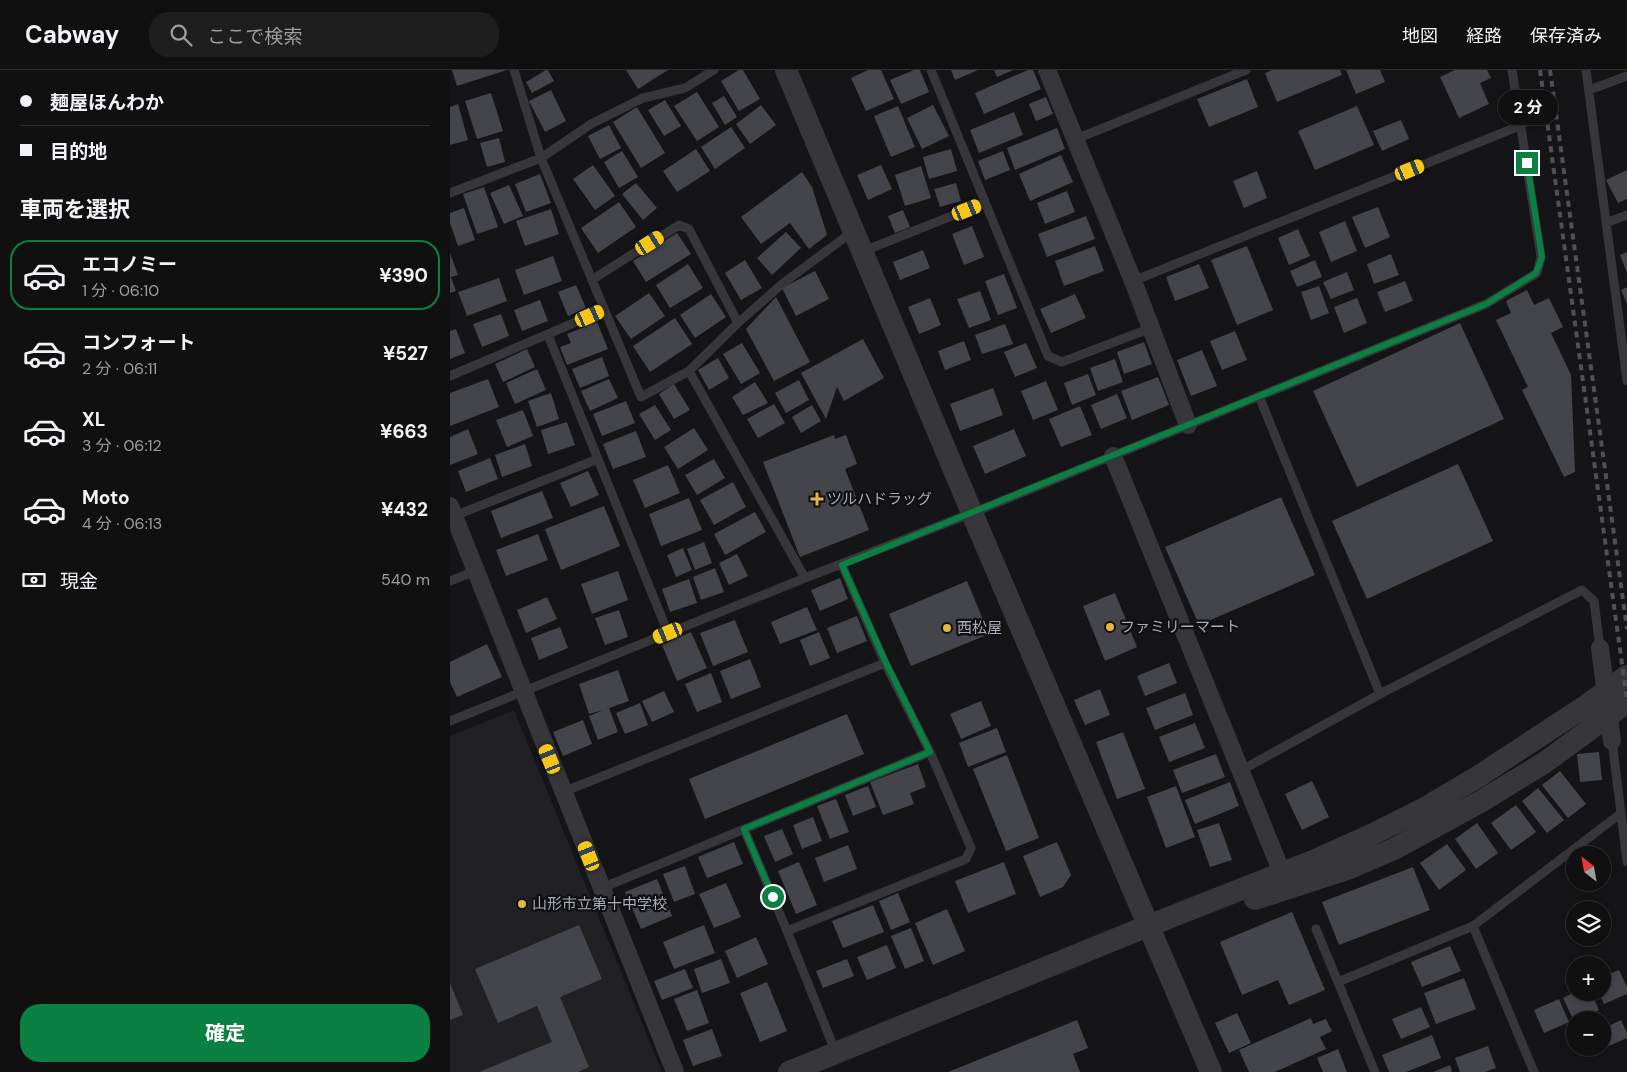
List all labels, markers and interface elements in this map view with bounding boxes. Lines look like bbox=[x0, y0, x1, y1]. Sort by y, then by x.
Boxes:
search box bbox=[149, 12, 499, 57]
text: Cabway bbox=[25, 19, 119, 50]
icon: search bbox=[167, 21, 195, 49]
text: ここで検索 bbox=[207, 24, 302, 49]
text: 地図 bbox=[1402, 24, 1438, 48]
text: 経路 bbox=[1466, 24, 1502, 48]
text: 保存済み bbox=[1530, 24, 1602, 48]
text: 麺屋ほんわか bbox=[50, 90, 164, 115]
callout: 2 分 bbox=[1497, 91, 1557, 126]
text: 2 分 bbox=[1514, 97, 1543, 118]
text: 目的地 bbox=[50, 139, 107, 164]
route end bbox=[1516, 152, 1538, 174]
car bbox=[1393, 157, 1426, 183]
text: 車両を選択 bbox=[20, 195, 130, 224]
car bbox=[950, 197, 983, 223]
car bbox=[633, 229, 666, 257]
text: エコノミー bbox=[82, 252, 177, 277]
icon: car bbox=[22, 253, 67, 298]
text: ¥390 bbox=[379, 263, 428, 288]
text: 1 分 · 06:10 bbox=[82, 280, 159, 301]
car bbox=[573, 303, 606, 329]
text: コンフォート bbox=[82, 330, 195, 355]
icon: car bbox=[22, 331, 67, 376]
text: ¥527 bbox=[383, 341, 428, 366]
text: 2 分 · 06:11 bbox=[82, 358, 157, 379]
text: XL bbox=[82, 407, 105, 432]
icon: car bbox=[22, 409, 67, 454]
text: ¥663 bbox=[380, 419, 428, 444]
text: 3 分 · 06:12 bbox=[82, 435, 162, 456]
text: Moto bbox=[82, 485, 130, 510]
icon: car bbox=[22, 487, 67, 532]
place label: ツルハドラッグ bbox=[827, 489, 932, 509]
marker: ツルハドラッグ bbox=[811, 493, 823, 505]
text: ¥432 bbox=[381, 497, 428, 522]
text: 4 分 · 06:13 bbox=[82, 513, 162, 534]
icon: cash bbox=[20, 566, 48, 594]
text: 現金 bbox=[60, 569, 98, 594]
text: 540 m bbox=[381, 569, 430, 590]
place label: ファミリーマート bbox=[1120, 617, 1240, 637]
place label: 西松屋 bbox=[957, 618, 1002, 638]
car bbox=[651, 620, 684, 646]
marker: ファミリーマート bbox=[1104, 621, 1116, 633]
marker: 西松屋 bbox=[941, 622, 953, 634]
car bbox=[537, 742, 562, 776]
car bbox=[576, 839, 601, 873]
north arrow bbox=[1566, 846, 1611, 891]
map controls bbox=[1566, 846, 1611, 1056]
route start bbox=[762, 886, 784, 908]
place label: 山形市立第十中学校 bbox=[532, 894, 667, 914]
marker: 山形市立第十中学校 bbox=[516, 898, 528, 910]
button: layers bbox=[1566, 901, 1611, 946]
button: + bbox=[1566, 956, 1611, 1001]
button: 確定 bbox=[20, 1004, 430, 1062]
button: − bbox=[1566, 1011, 1611, 1056]

